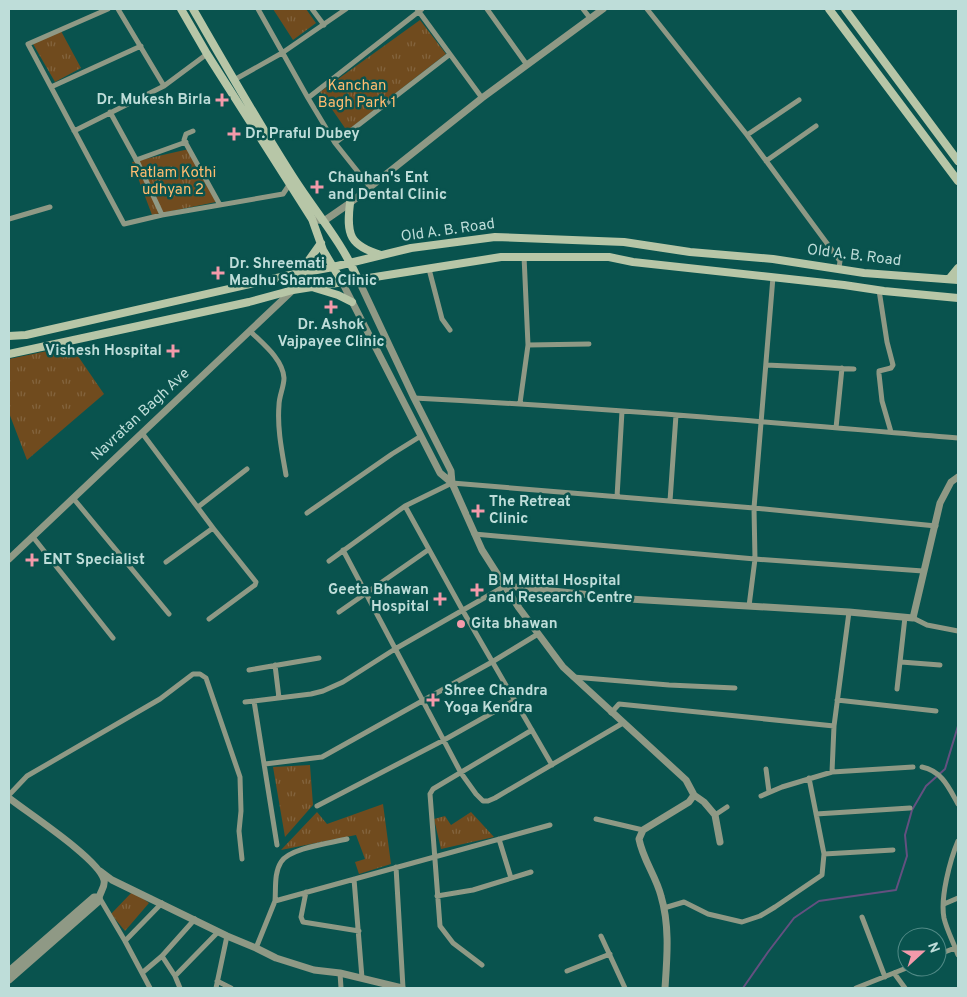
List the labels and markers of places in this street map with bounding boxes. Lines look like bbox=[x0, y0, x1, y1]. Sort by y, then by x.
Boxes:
place label: Dr. Mukesh Birla bbox=[96, 91, 211, 110]
marker: Dr. Mukesh Birla bbox=[215, 93, 229, 107]
place label: Dr. Praful Dubey bbox=[245, 125, 360, 144]
marker: Dr. Praful Dubey bbox=[227, 127, 241, 141]
place label: Chauhan's Ent and Dental Clinic bbox=[328, 169, 447, 205]
marker: Chauhan's Ent and Dental Clinic bbox=[310, 180, 324, 194]
place label: Dr. Shreemati Madhu Sharma Clinic bbox=[229, 255, 377, 291]
marker: Dr. Shreemati Madhu Sharma Clinic bbox=[211, 266, 225, 280]
marker: Dr. Ashok Vajpayee Clinic bbox=[324, 300, 338, 314]
place label: Dr. Ashok Vajpayee Clinic bbox=[277, 316, 385, 352]
place label: Vishesh Hospital bbox=[45, 342, 162, 361]
marker: Vishesh Hospital bbox=[166, 344, 180, 358]
place label: The Retreat Clinic bbox=[489, 493, 571, 529]
marker: The Retreat Clinic bbox=[471, 504, 485, 518]
place label: ENT Specialist bbox=[43, 551, 145, 570]
marker: ENT Specialist bbox=[25, 553, 39, 567]
place label: B M Mittal Hospital and Research Centre bbox=[488, 572, 633, 608]
place label: Geeta Bhawan Hospital bbox=[328, 581, 429, 617]
marker: B M Mittal Hospital and Research Centre bbox=[470, 583, 484, 597]
marker: Geeta Bhawan Hospital bbox=[433, 592, 447, 606]
place label: Gita bhawan bbox=[471, 615, 558, 634]
marker: Gita bhawan bbox=[455, 618, 467, 630]
place label: Shree Chandra Yoga Kendra bbox=[444, 682, 548, 718]
marker: Shree Chandra Yoga Kendra bbox=[426, 693, 440, 707]

